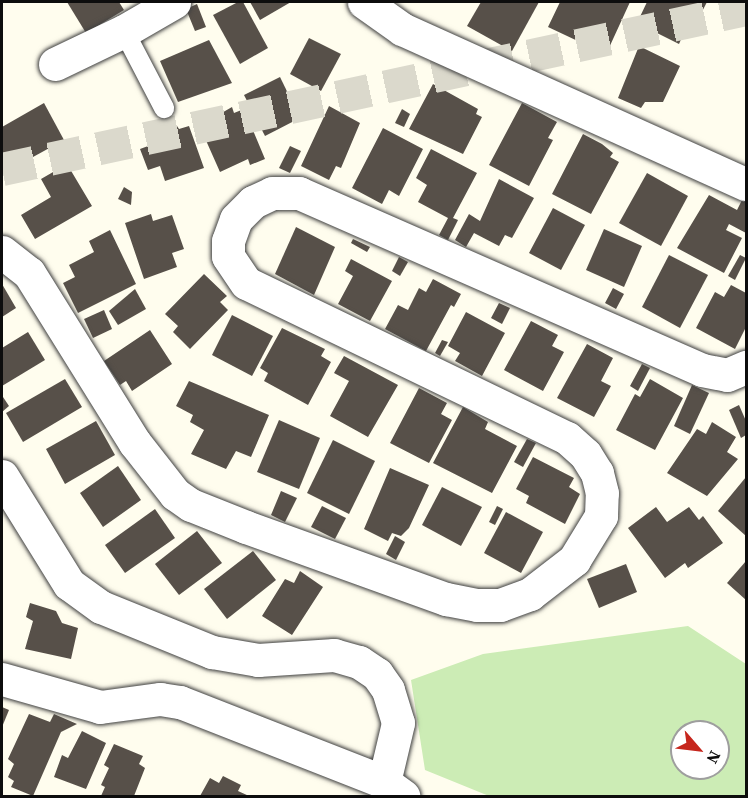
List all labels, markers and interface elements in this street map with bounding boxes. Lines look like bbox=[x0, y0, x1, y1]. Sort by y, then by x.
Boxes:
north arrow bbox=[670, 720, 730, 780]
text: N bbox=[702, 747, 727, 768]

